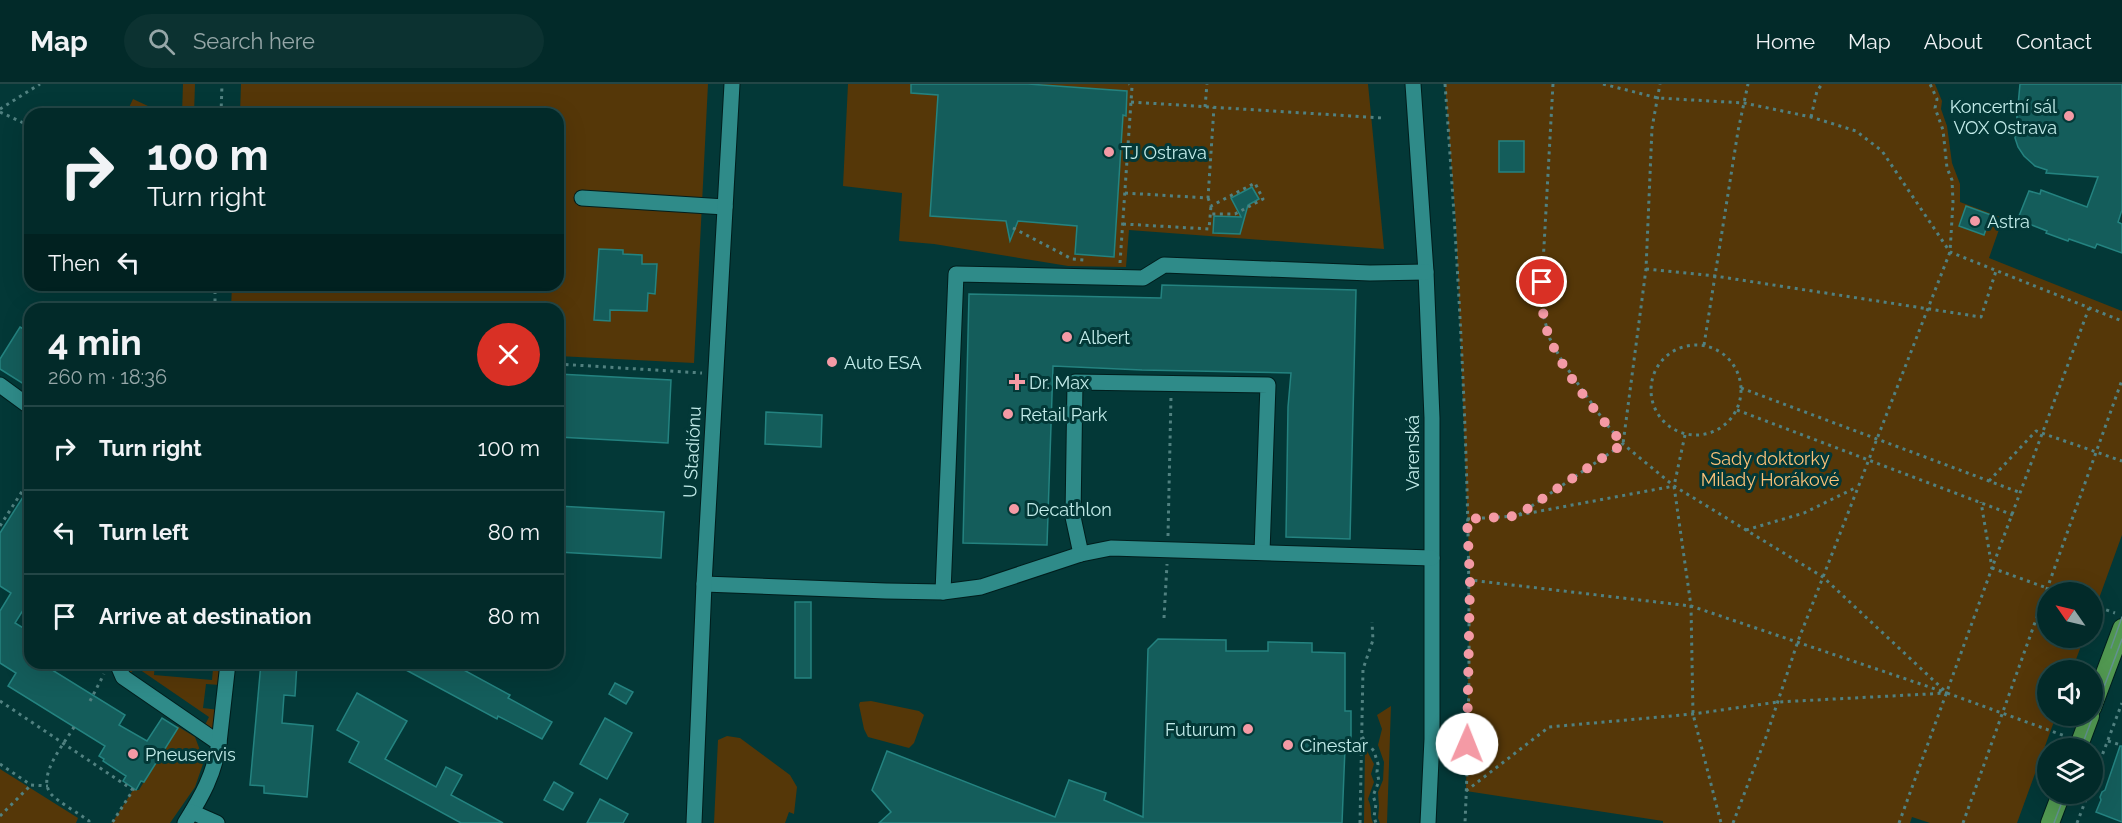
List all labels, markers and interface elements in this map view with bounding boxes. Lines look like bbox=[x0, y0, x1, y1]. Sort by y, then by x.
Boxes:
search box bbox=[124, 14, 544, 68]
text: Map bbox=[30, 25, 88, 58]
icon: search bbox=[145, 25, 178, 58]
text: Search here bbox=[193, 28, 315, 54]
text: Home bbox=[1756, 29, 1815, 54]
text: Map bbox=[1848, 29, 1891, 54]
text: About bbox=[1924, 29, 1983, 54]
text: Contact bbox=[2016, 29, 2092, 54]
place label: Koncertní sál VOX Ostrava bbox=[1950, 96, 2057, 138]
marker: Koncertní sál VOX Ostrava bbox=[2062, 109, 2076, 123]
text: 100 m bbox=[147, 131, 269, 180]
icon: right bbox=[48, 132, 126, 210]
place label: TJ Ostrava bbox=[1121, 142, 1207, 163]
marker: TJ Ostrava bbox=[1102, 145, 1116, 159]
text: Turn right bbox=[147, 181, 266, 212]
place label: Astra bbox=[1987, 211, 2030, 232]
marker: Astra bbox=[1968, 214, 1982, 228]
icon: left bbox=[112, 246, 145, 279]
text: Then bbox=[48, 250, 100, 276]
pin bbox=[1516, 256, 1567, 307]
icon: arrive bbox=[1525, 265, 1558, 298]
text: 4 min bbox=[48, 321, 142, 363]
button: close bbox=[477, 323, 540, 386]
place label: Albert bbox=[1079, 327, 1130, 348]
marker: Albert bbox=[1060, 330, 1074, 344]
place label: Auto ESA bbox=[844, 352, 922, 373]
marker: Auto ESA bbox=[825, 355, 839, 369]
text: 260 m · 18:36 bbox=[48, 365, 167, 389]
place label: Dr. Max bbox=[1029, 372, 1089, 393]
marker: Dr. Max bbox=[1010, 375, 1024, 389]
place label: Retail Park bbox=[1020, 404, 1108, 425]
street label: U Stadiónu bbox=[679, 406, 705, 498]
marker: Retail Park bbox=[1001, 407, 1015, 421]
street label: Varenská bbox=[1402, 415, 1423, 491]
icon: right bbox=[48, 432, 81, 465]
text: Turn right bbox=[99, 435, 202, 461]
text: 100 m bbox=[478, 435, 540, 461]
park label: Sady doktorky Milady Horákové bbox=[1701, 448, 1840, 490]
place label: Decathlon bbox=[1026, 499, 1112, 520]
marker: Decathlon bbox=[1007, 502, 1021, 516]
icon: left bbox=[48, 516, 81, 549]
text: Turn left bbox=[99, 519, 189, 545]
text: 80 m bbox=[488, 519, 540, 545]
north arrow bbox=[2037, 582, 2103, 648]
map controls bbox=[2037, 582, 2103, 804]
icon: arrive bbox=[48, 600, 81, 633]
text: Arrive at destination bbox=[99, 603, 312, 629]
text: 80 m bbox=[488, 603, 540, 629]
button: sound bbox=[2037, 660, 2103, 726]
position arrow bbox=[1435, 712, 1499, 776]
place label: Futurum bbox=[1165, 719, 1236, 740]
marker: Futurum bbox=[1241, 722, 1255, 736]
place label: Cinestar bbox=[1300, 735, 1369, 756]
marker: Cinestar bbox=[1281, 738, 1295, 752]
button: layers bbox=[2037, 738, 2103, 804]
place label: Pneuservis bbox=[145, 744, 236, 765]
marker: Pneuservis bbox=[126, 747, 140, 761]

